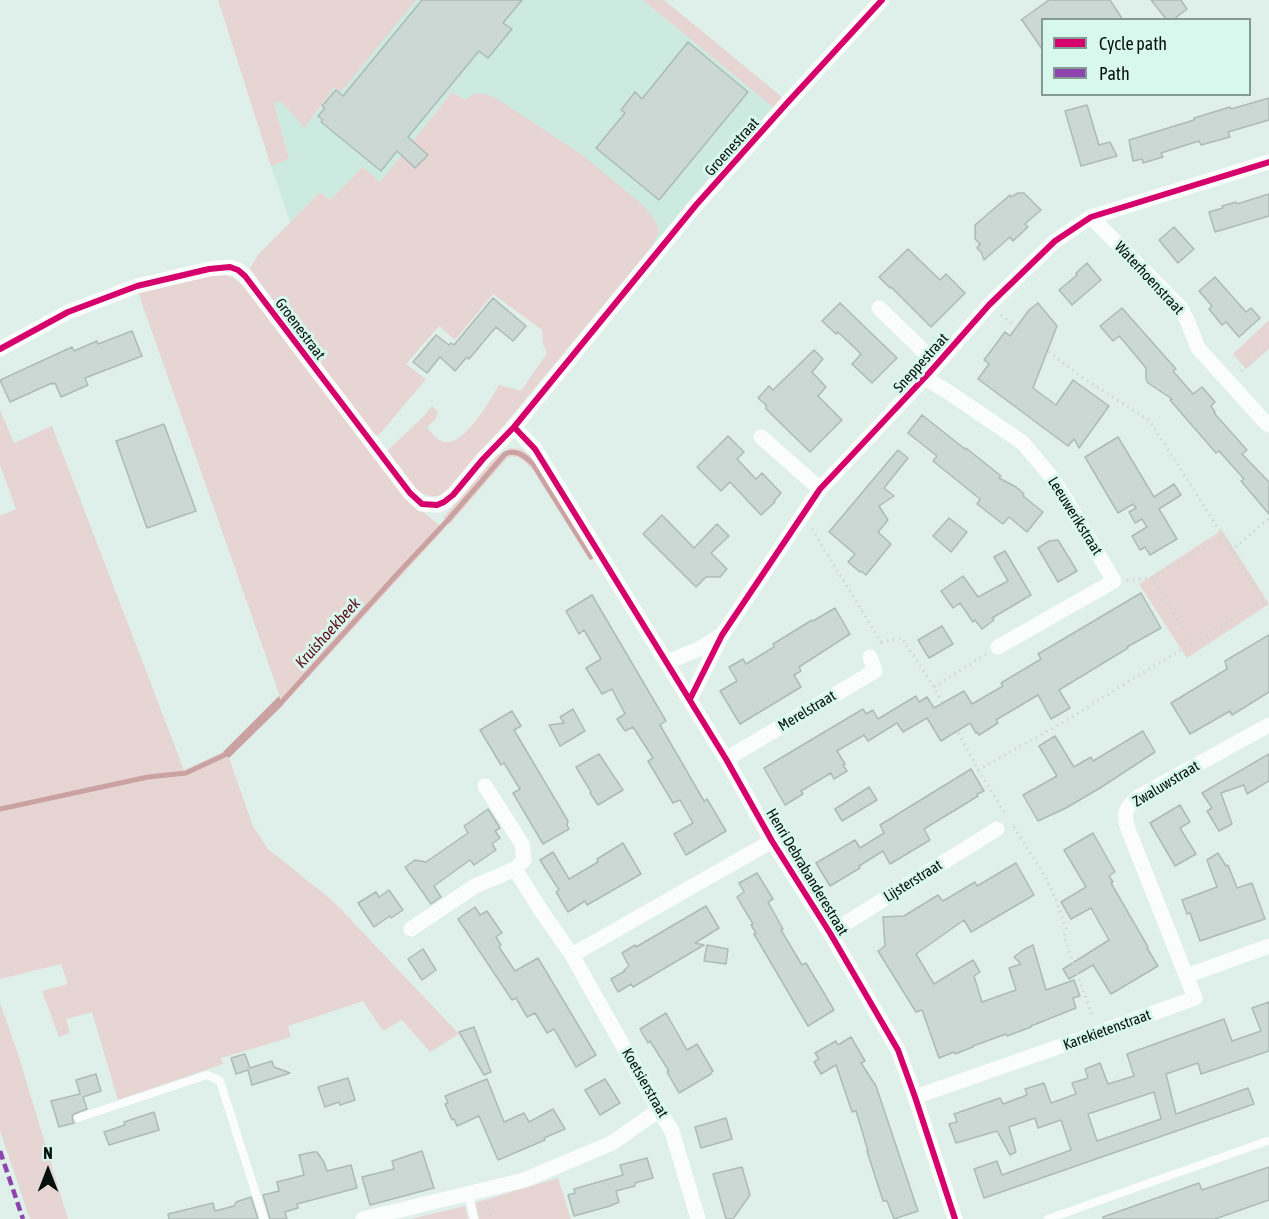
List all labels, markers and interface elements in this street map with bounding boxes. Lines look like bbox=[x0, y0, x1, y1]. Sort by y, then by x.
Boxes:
legend bbox=[1041, 18, 1251, 96]
text: Cycle path bbox=[1099, 33, 1167, 54]
text: Path bbox=[1099, 63, 1130, 84]
street label: Groenestraat bbox=[701, 114, 763, 180]
street label: Waterhoenstraat bbox=[1111, 238, 1187, 318]
street label: Groenestraat bbox=[271, 295, 329, 363]
street label: Sneppestraat bbox=[890, 330, 952, 396]
street label: Leeuwerikstraat bbox=[1044, 474, 1106, 558]
water label: Kruishoekbeek bbox=[291, 594, 365, 672]
street label: Merelstraat bbox=[775, 687, 839, 735]
street label: Zwaluwstraat bbox=[1129, 757, 1203, 811]
street label: Henri Debrabanderestraat bbox=[762, 805, 852, 939]
street label: Lijsterstraat bbox=[880, 856, 946, 906]
street label: Karekietenstraat bbox=[1061, 1006, 1153, 1054]
street label: Koetsierstraat bbox=[618, 1045, 672, 1121]
north arrow bbox=[18, 1141, 78, 1201]
text: N bbox=[43, 1144, 53, 1162]

